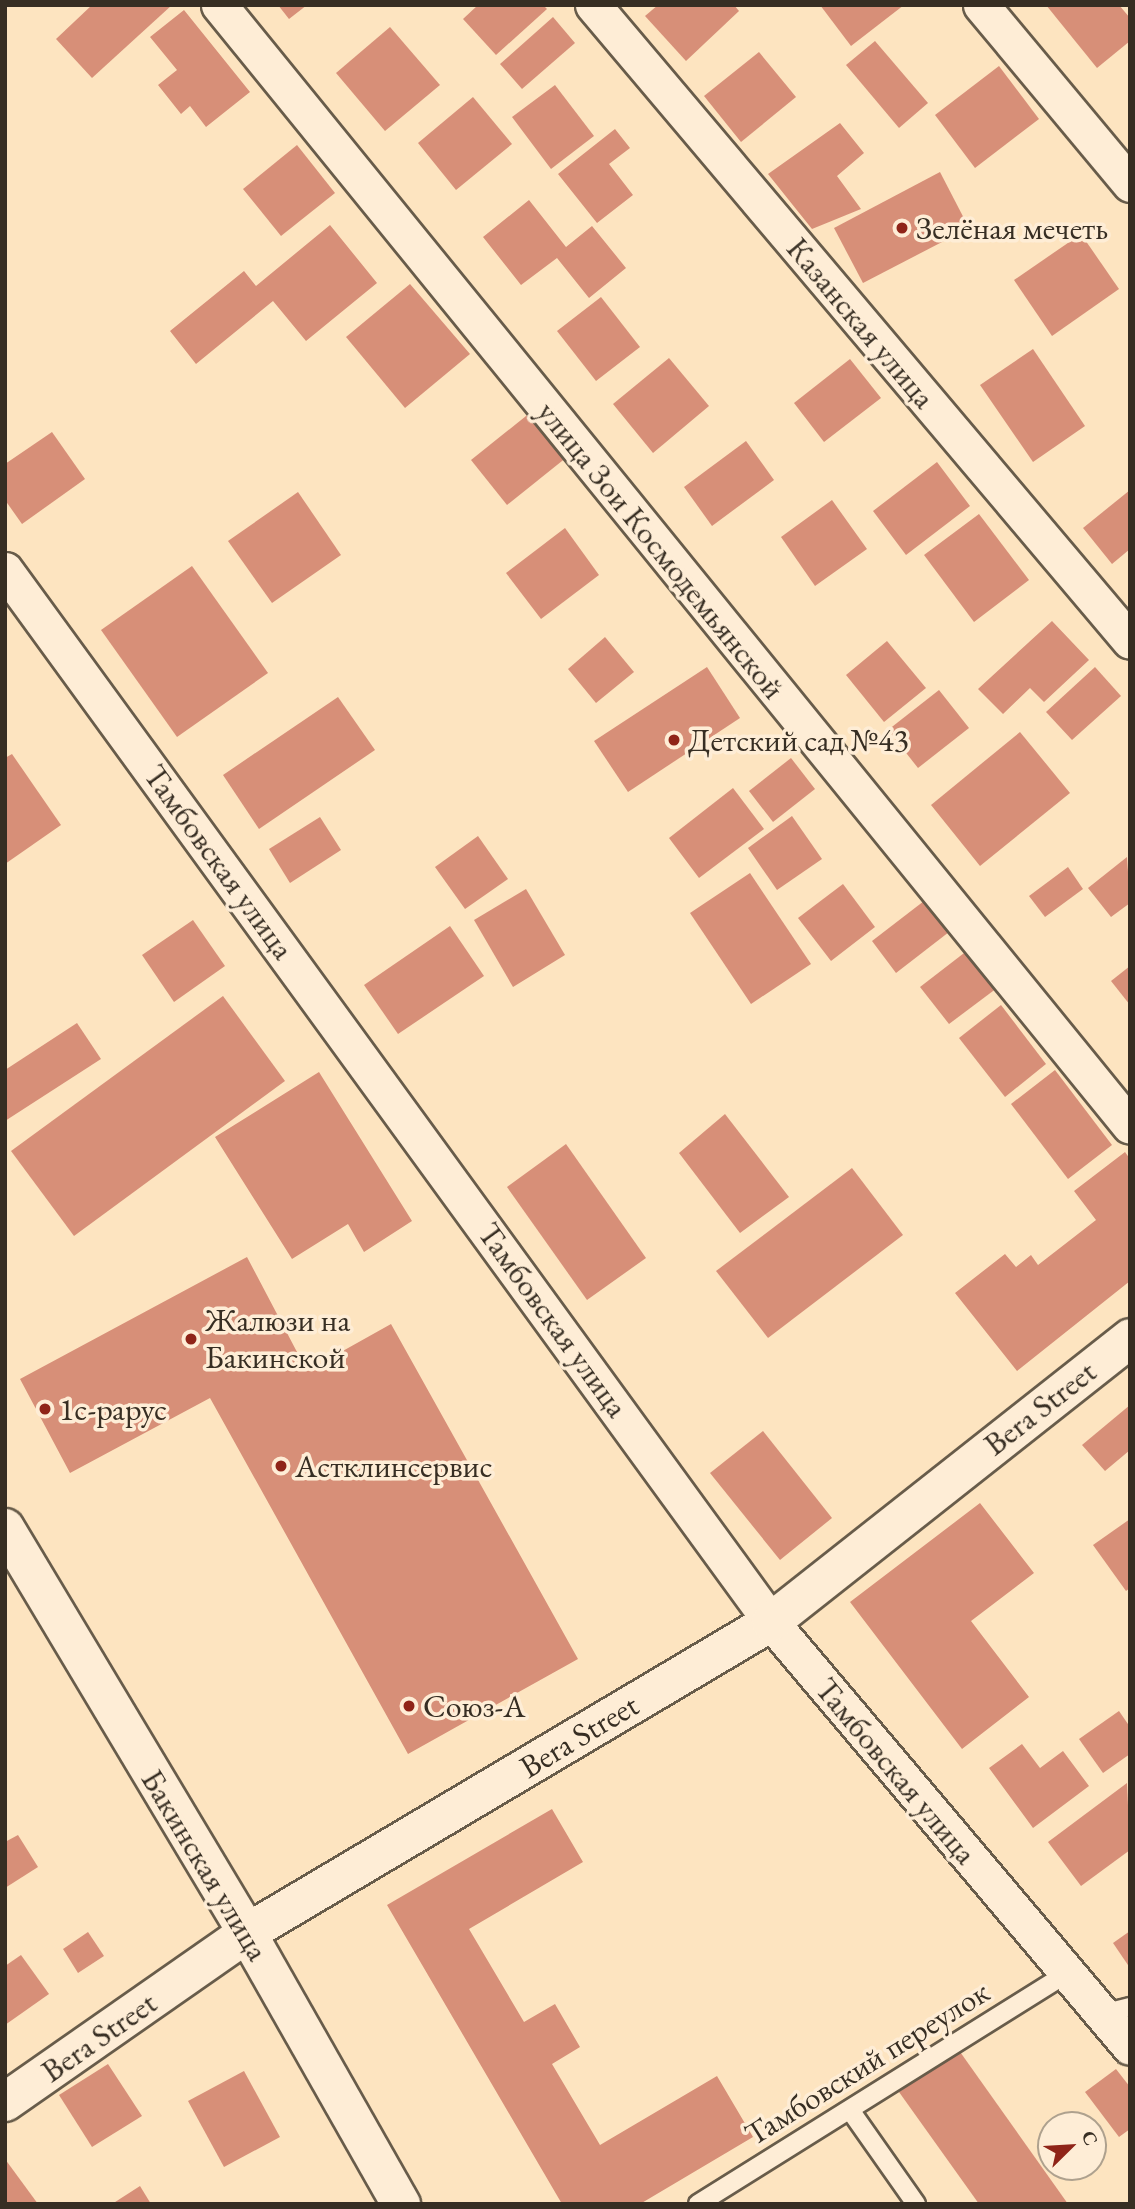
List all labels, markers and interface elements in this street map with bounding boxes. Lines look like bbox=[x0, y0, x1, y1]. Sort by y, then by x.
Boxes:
place label: Зелёная мечеть bbox=[916, 209, 1108, 247]
marker: Зелёная мечеть bbox=[894, 220, 910, 236]
street label: Казанская улица bbox=[779, 230, 943, 416]
street label: улица Зои Космодемьянской bbox=[529, 393, 793, 707]
place label: Детский сад №43 bbox=[688, 721, 909, 759]
marker: Детский сад №43 bbox=[666, 732, 682, 748]
street label: Тамбовская улица bbox=[136, 757, 302, 967]
street label: Тамбовская улица bbox=[470, 1215, 636, 1425]
place label: Жалюзи на Бакинской bbox=[205, 1302, 350, 1377]
marker: Жалюзи на Бакинской bbox=[183, 1331, 199, 1347]
street label: Bera Street bbox=[976, 1352, 1104, 1464]
place label: 1с-рарус bbox=[59, 1390, 167, 1428]
marker: 1с-рарус bbox=[37, 1401, 53, 1417]
place label: Астклинсервис bbox=[295, 1447, 493, 1485]
marker: Астклинсервис bbox=[273, 1458, 289, 1474]
street label: Тамбовская улица bbox=[807, 1670, 985, 1872]
street label: Bera Street bbox=[513, 1686, 645, 1786]
place label: Союз-А bbox=[423, 1687, 525, 1725]
marker: Союз-А bbox=[401, 1698, 417, 1714]
street label: Бакинская улица bbox=[133, 1763, 277, 1967]
street label: Тамбовский переулок bbox=[738, 1972, 996, 2154]
street label: Bera Street bbox=[34, 1984, 164, 2090]
north arrow bbox=[1037, 2111, 1107, 2181]
text: С bbox=[1076, 2127, 1104, 2149]

